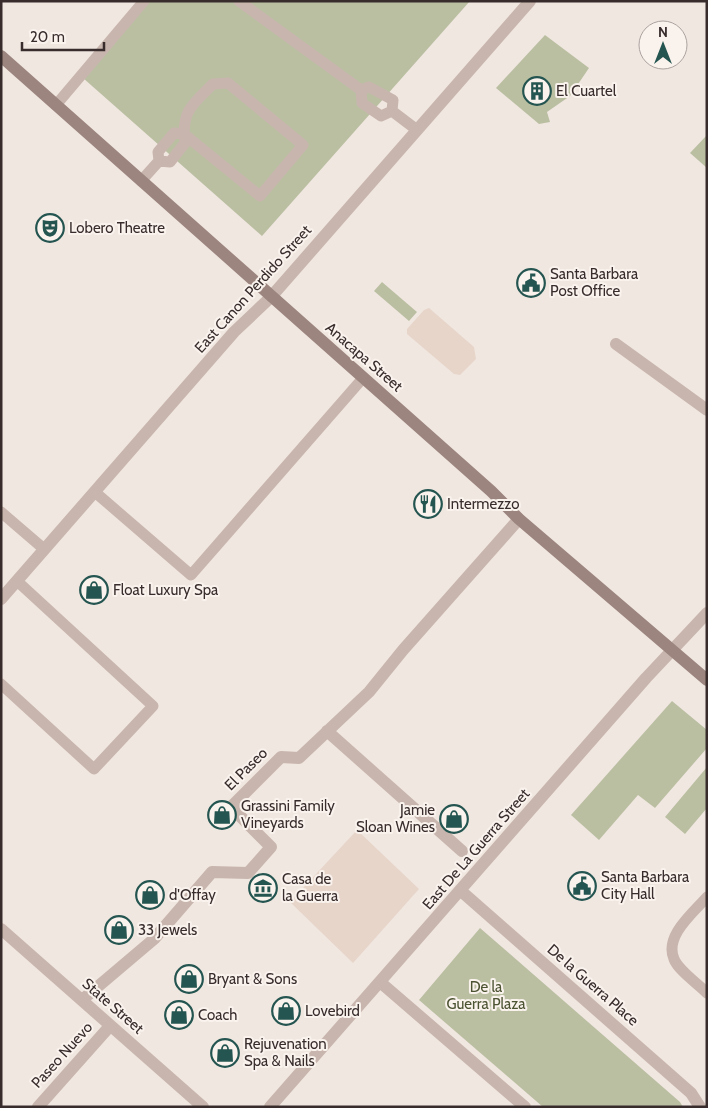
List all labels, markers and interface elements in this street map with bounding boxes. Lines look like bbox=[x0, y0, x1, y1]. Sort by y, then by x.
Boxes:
scale bar bbox=[22, 20, 105, 52]
north arrow bbox=[638, 20, 688, 70]
text: N bbox=[658, 23, 668, 41]
text: 20 m bbox=[30, 28, 65, 46]
building icon: El Cuartel bbox=[522, 76, 552, 106]
place label: El Cuartel bbox=[556, 82, 617, 100]
theatre icon: Lobero Theatre bbox=[35, 213, 65, 243]
place label: Lobero Theatre bbox=[69, 219, 165, 237]
street label: East Canon Perdido Street bbox=[191, 221, 315, 357]
place label: Santa Barbara Post Office bbox=[550, 265, 639, 300]
public building icon: Santa Barbara Post Office bbox=[516, 268, 546, 298]
street label: Anacapa Street bbox=[322, 319, 406, 395]
restaurant icon: Intermezzo bbox=[413, 489, 443, 519]
place label: Intermezzo bbox=[447, 495, 519, 513]
shop icon: Float Luxury Spa bbox=[79, 575, 109, 605]
place label: Float Luxury Spa bbox=[113, 581, 219, 599]
street label: El Paseo bbox=[221, 744, 271, 794]
street label: East De La Guerra Street bbox=[419, 785, 533, 913]
place label: Grassini Family Vineyards bbox=[241, 797, 335, 832]
shop icon: Grassini Family Vineyards bbox=[207, 800, 237, 830]
place label: Jamie Sloan Wines bbox=[356, 801, 435, 836]
shop icon: Jamie Sloan Wines bbox=[439, 804, 469, 834]
place label: Santa Barbara City Hall bbox=[601, 868, 690, 903]
place label: Casa de la Guerra bbox=[282, 870, 339, 905]
public building icon: Santa Barbara City Hall bbox=[567, 871, 597, 901]
museum icon: Casa de la Guerra bbox=[248, 873, 278, 903]
shop icon: d'Offay bbox=[135, 880, 165, 910]
place label: d'Offay bbox=[169, 886, 216, 904]
shop icon: 33 Jewels bbox=[104, 915, 134, 945]
place label: 33 Jewels bbox=[138, 921, 197, 939]
street label: De la Guerra Place bbox=[544, 940, 643, 1030]
shop icon: Bryant & Sons bbox=[174, 964, 204, 994]
place label: Bryant & Sons bbox=[208, 970, 297, 988]
street label: State Street bbox=[79, 975, 147, 1037]
park label: De la Guerra Plaza bbox=[447, 978, 526, 1013]
shop icon: Lovebird bbox=[271, 996, 301, 1026]
shop icon: Coach bbox=[164, 1000, 194, 1030]
place label: Lovebird bbox=[305, 1002, 360, 1020]
place label: Coach bbox=[198, 1006, 237, 1024]
street label: Paseo Nuevo bbox=[28, 1018, 96, 1092]
place label: Rejuvenation Spa & Nails bbox=[244, 1035, 327, 1070]
shop icon: Rejuvenation Spa & Nails bbox=[210, 1038, 240, 1068]

